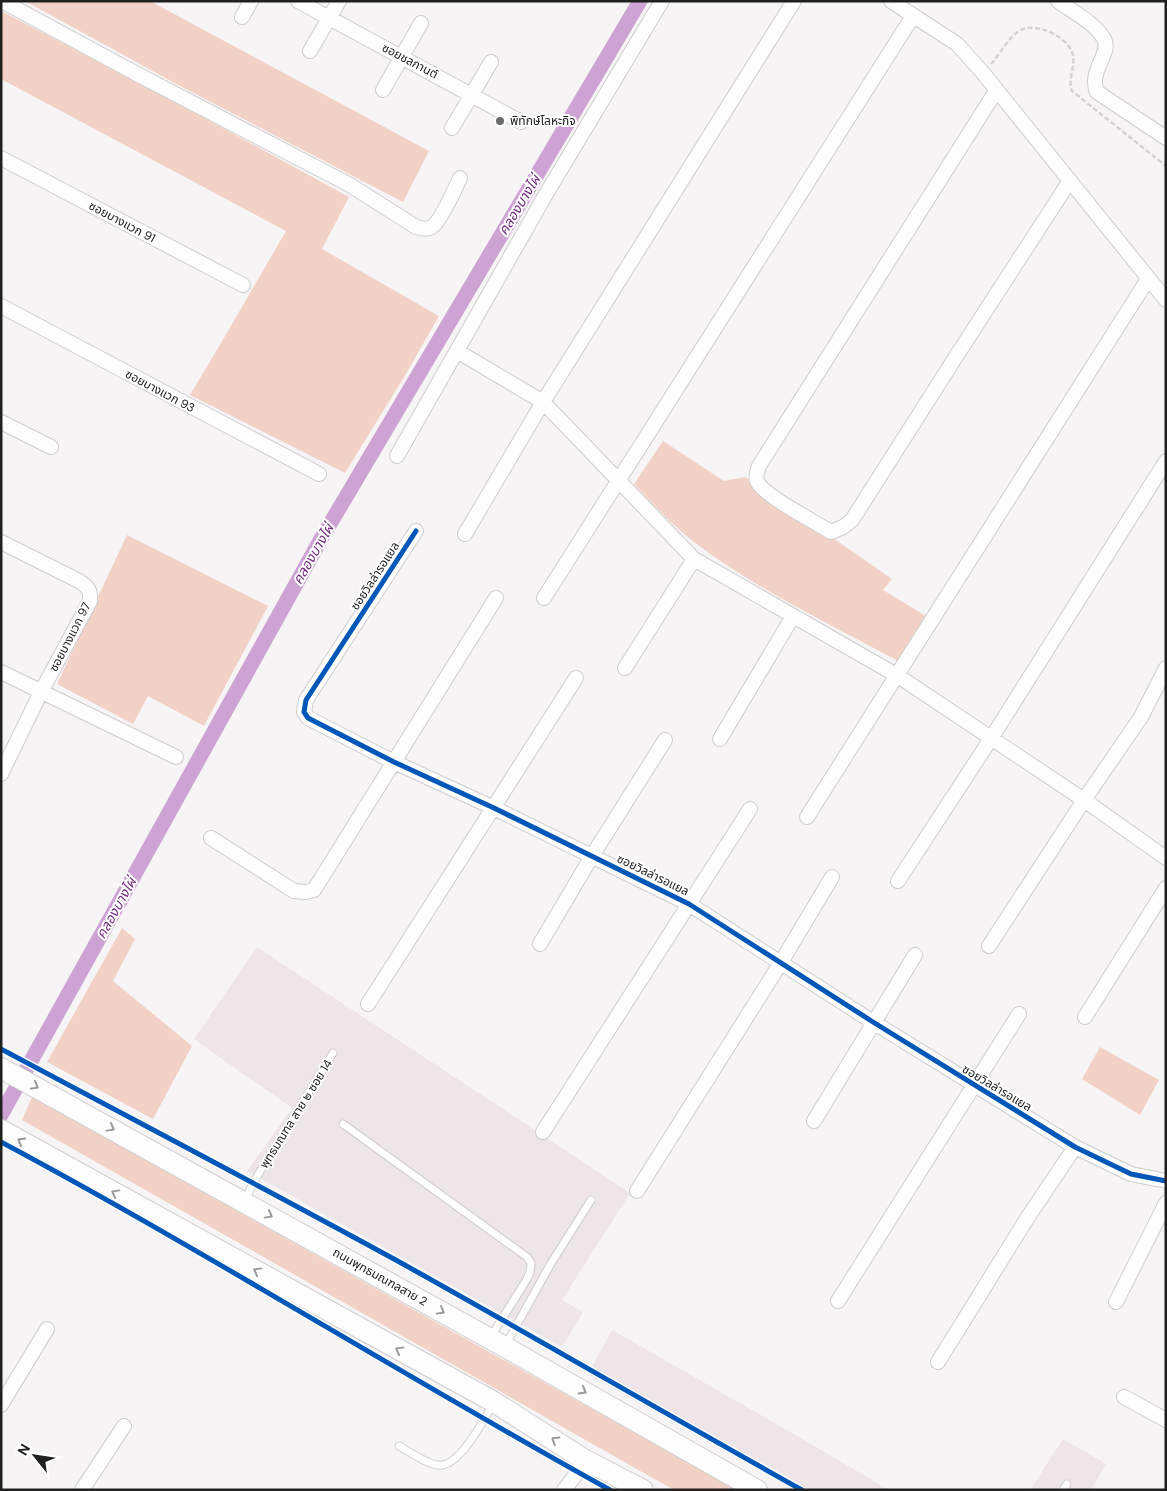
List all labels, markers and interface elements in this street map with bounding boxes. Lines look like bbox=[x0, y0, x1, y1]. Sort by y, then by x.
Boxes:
street label: ซอยชลกานต์ bbox=[379, 40, 441, 82]
place label: พิทักษ์โลหะกิจ bbox=[510, 113, 576, 129]
marker: พิทักษ์โลหะกิจ bbox=[494, 115, 506, 127]
water label: คลองบางไผ่ bbox=[494, 170, 545, 238]
street label: ซอยบางแวก 91 bbox=[86, 198, 158, 246]
street label: ซอยบางแวก 93 bbox=[122, 366, 198, 416]
water label: คลองบางไผ่ bbox=[288, 519, 339, 588]
street label: ซอยวิลล่ารอแยล bbox=[347, 539, 403, 613]
street label: ซอยบางแวก 97 bbox=[46, 600, 94, 674]
street label: ซอยวิลล่ารอแยล bbox=[614, 851, 692, 899]
water label: คลองบางไผ่ bbox=[92, 873, 141, 942]
street label: พุทธมณฑล สาย ๒ ซอย 14 bbox=[256, 1057, 336, 1171]
street label: ซอยวิลล่ารอแยล bbox=[959, 1061, 1035, 1115]
one-way arrow bbox=[30, 1080, 39, 1090]
one-way arrow bbox=[106, 1122, 115, 1132]
one-way arrow bbox=[18, 1137, 27, 1147]
one-way arrow bbox=[111, 1189, 120, 1199]
one-way arrow bbox=[264, 1209, 273, 1219]
street label: ถนนพุทธมณฑลสาย 2 bbox=[330, 1244, 430, 1310]
one-way arrow bbox=[253, 1268, 262, 1278]
one-way arrow bbox=[436, 1305, 445, 1315]
one-way arrow bbox=[395, 1346, 404, 1356]
one-way arrow bbox=[577, 1385, 586, 1395]
north arrow bbox=[10, 1431, 60, 1481]
one-way arrow bbox=[551, 1437, 560, 1447]
text: N bbox=[13, 1441, 34, 1458]

